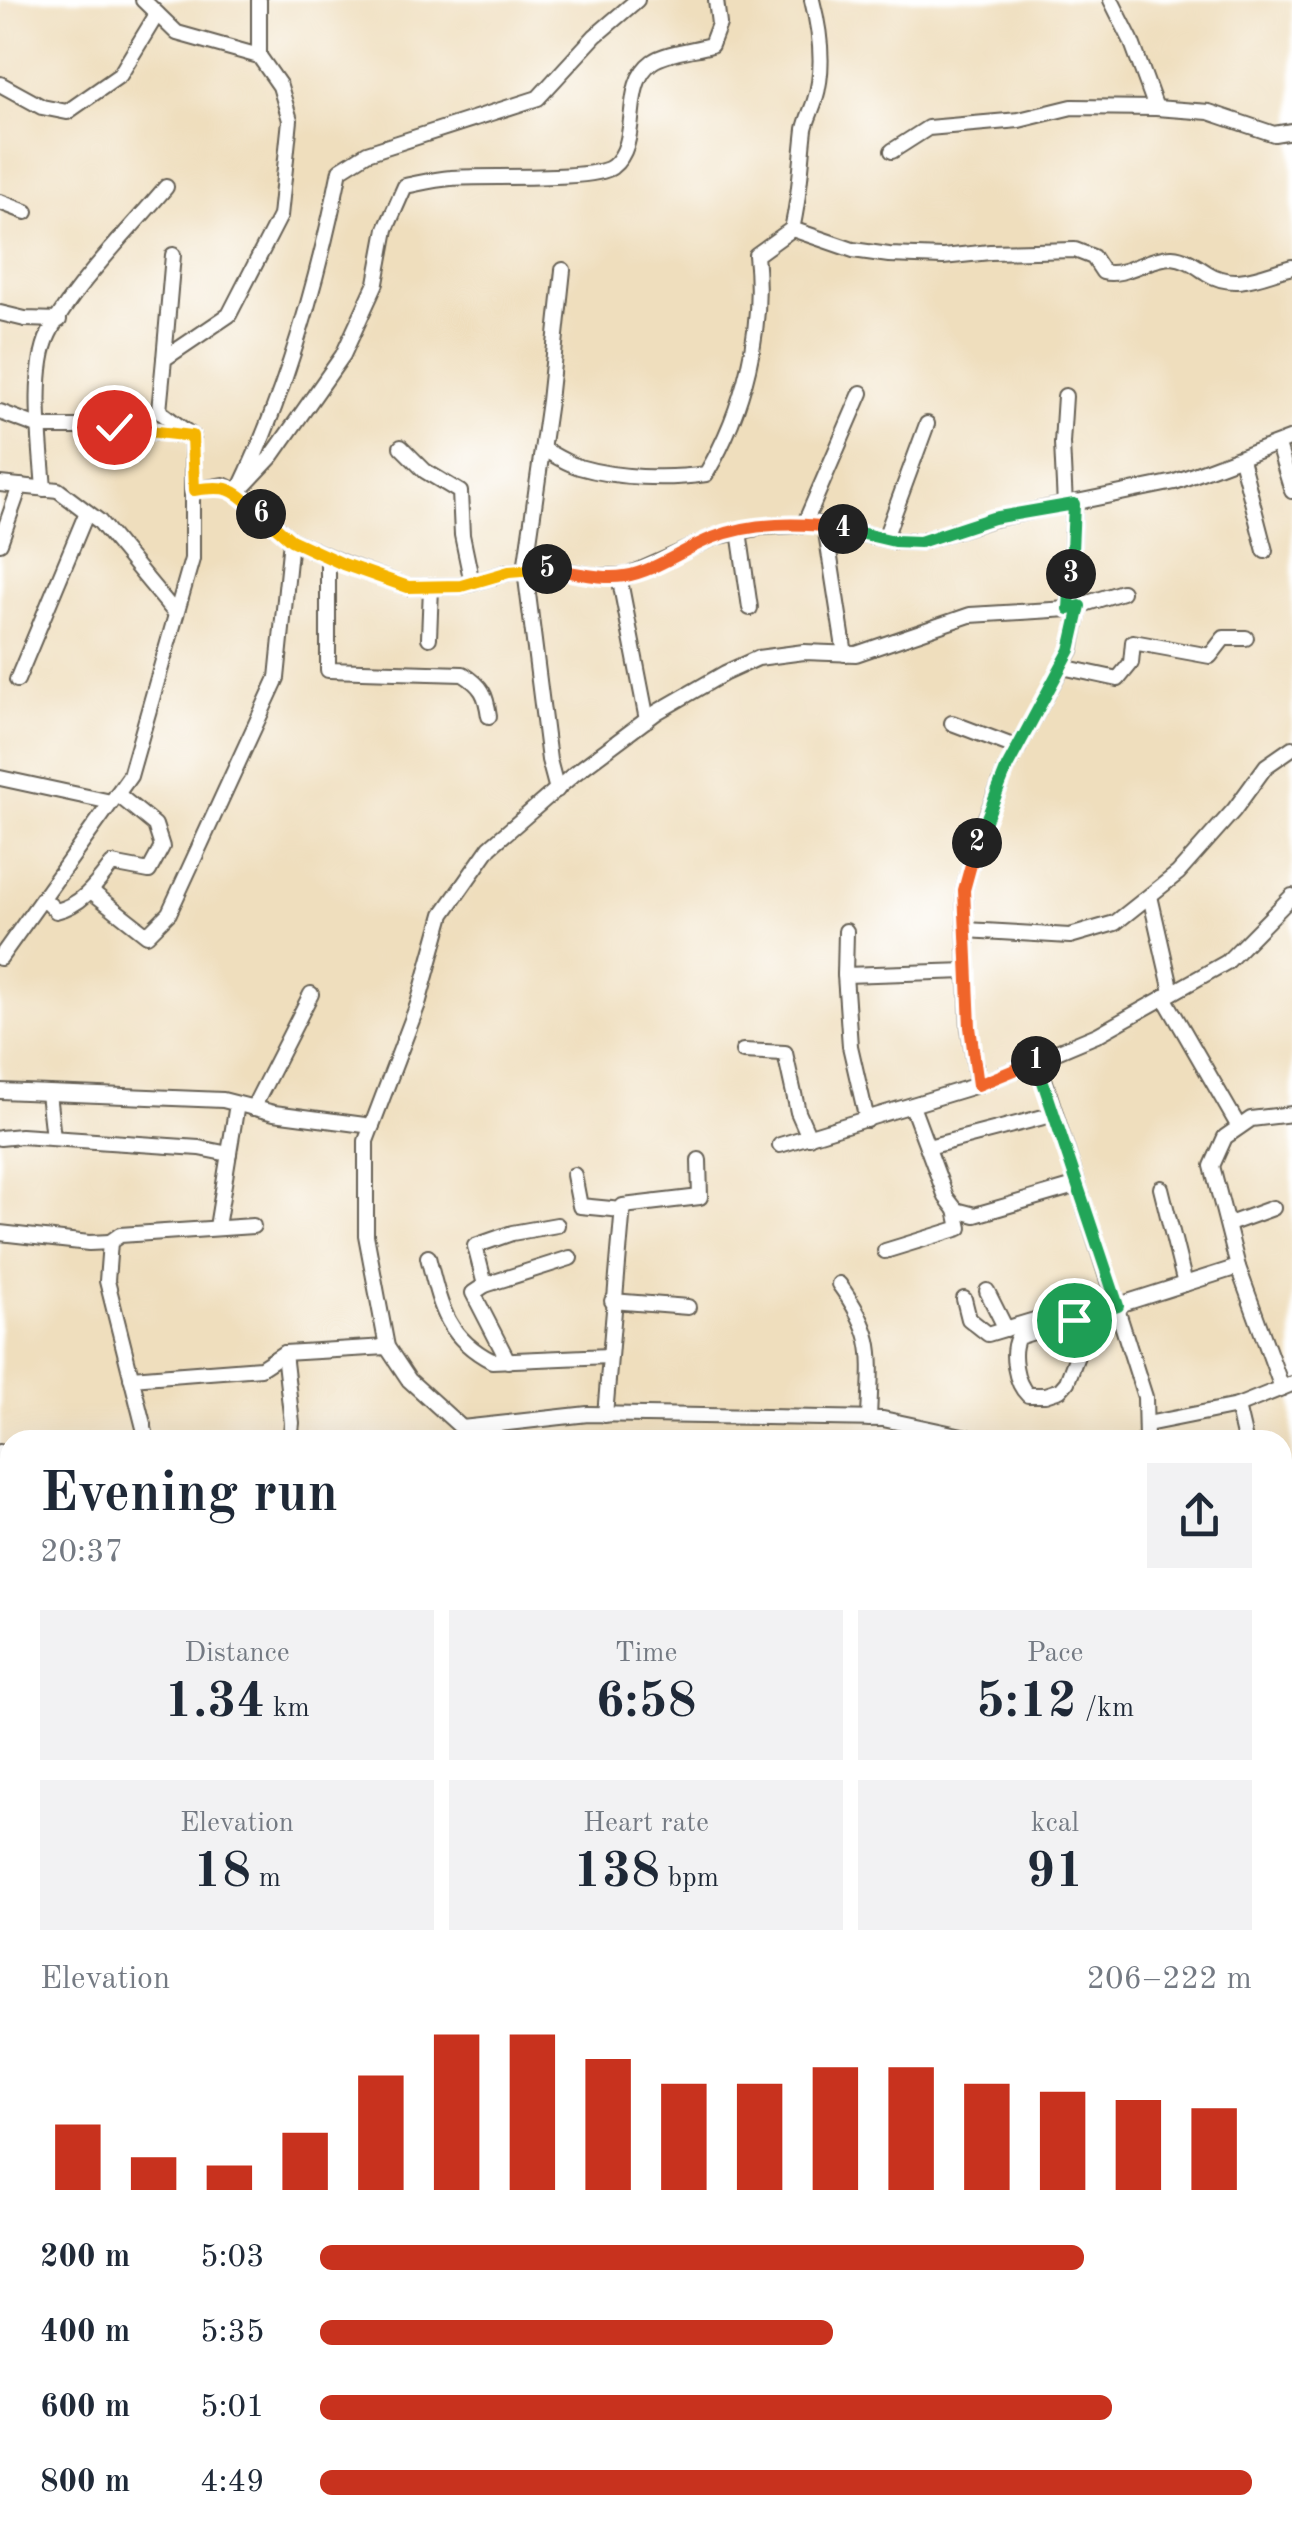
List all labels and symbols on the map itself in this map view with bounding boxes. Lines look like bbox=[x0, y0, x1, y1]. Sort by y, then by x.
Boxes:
pin bbox=[72, 385, 157, 470]
pin: 6 bbox=[236, 489, 286, 539]
pin: 4 bbox=[818, 504, 868, 554]
pin: 5 bbox=[522, 544, 572, 594]
pin: 3 bbox=[1046, 549, 1096, 599]
pin: 2 bbox=[952, 818, 1002, 868]
pin: 1 bbox=[1011, 1036, 1061, 1086]
pin bbox=[1032, 1278, 1117, 1363]

